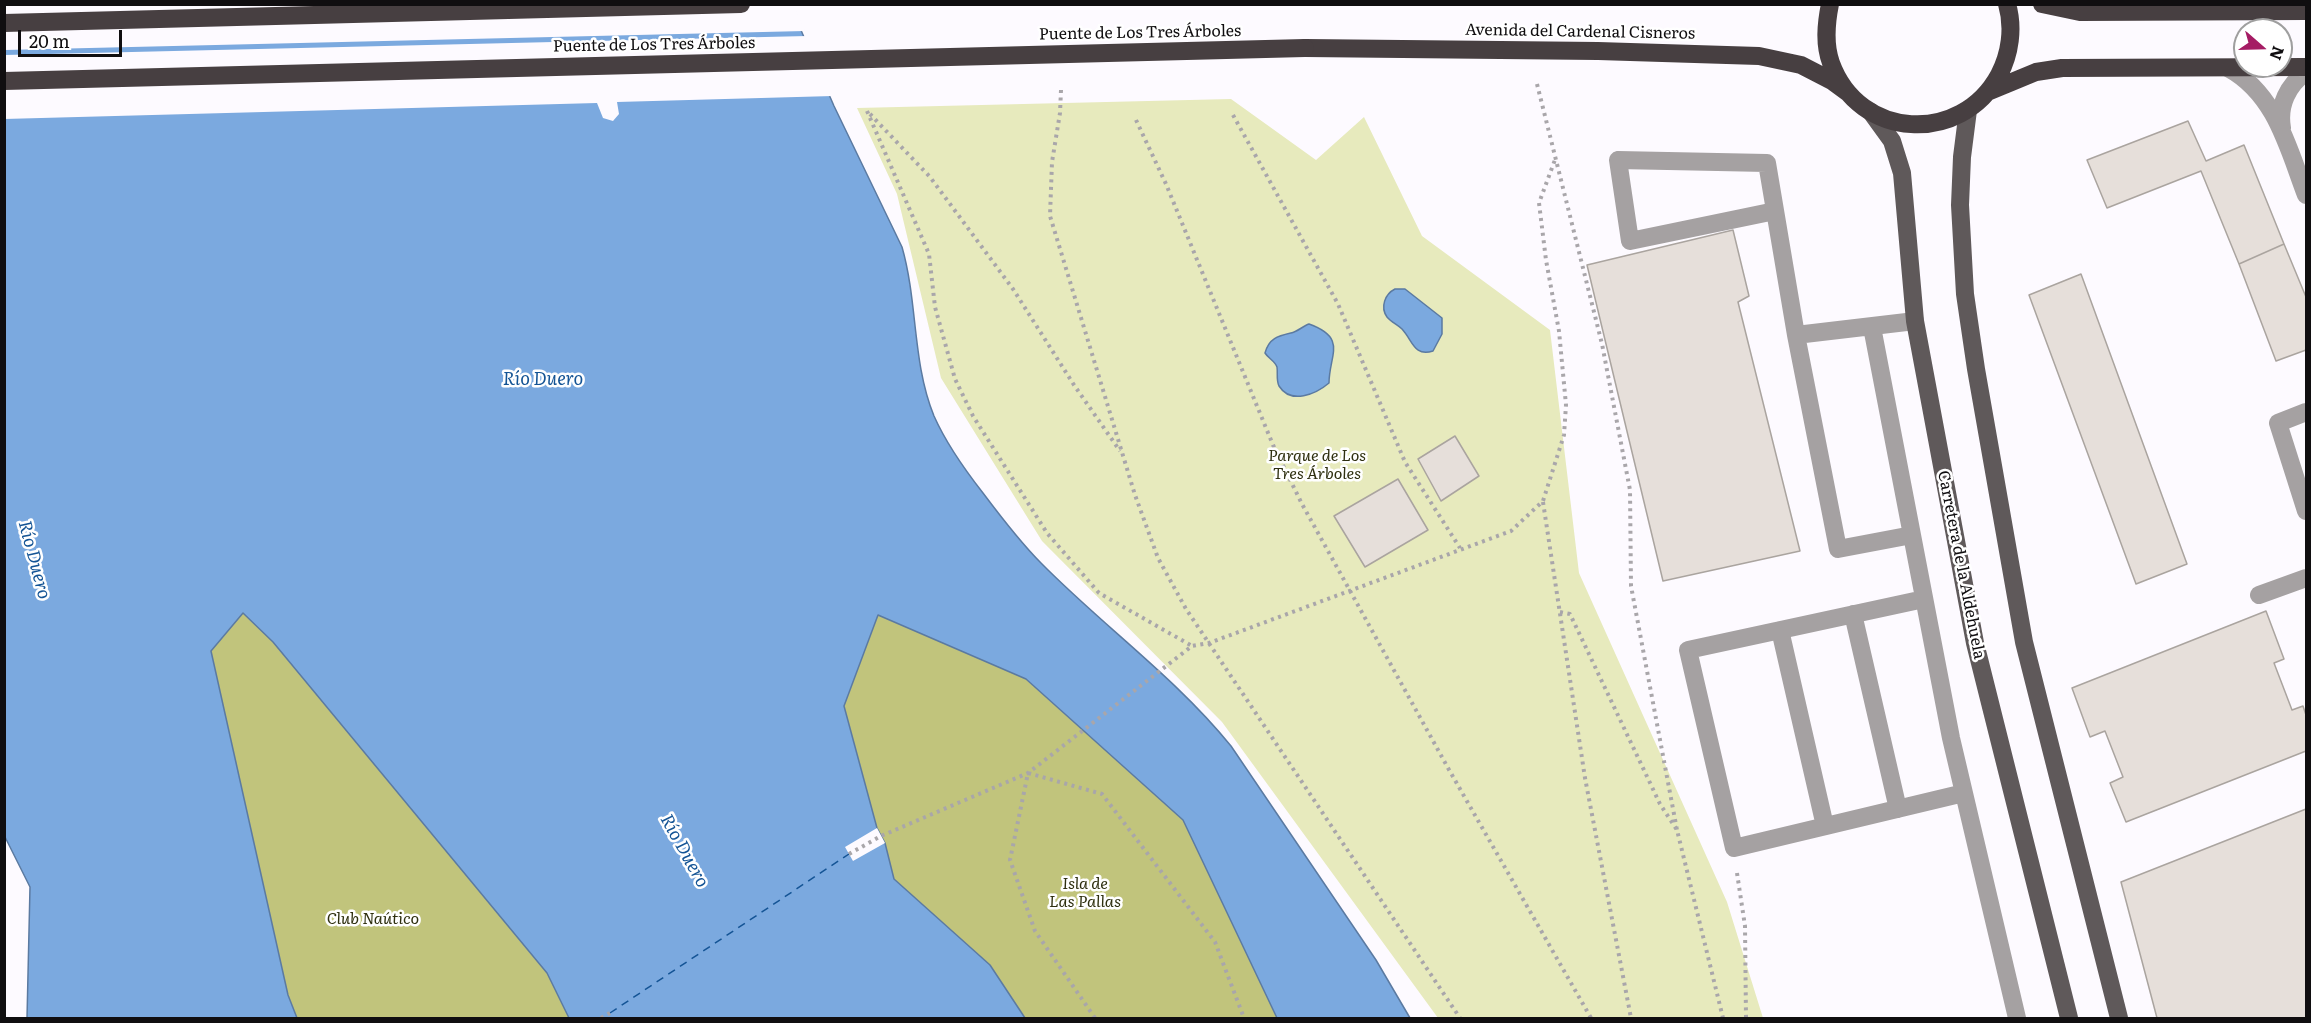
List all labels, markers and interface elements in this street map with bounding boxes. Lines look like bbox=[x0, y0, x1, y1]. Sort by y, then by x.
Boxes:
scale bar bbox=[21, 18, 124, 56]
north arrow bbox=[2233, 18, 2293, 78]
street label: Avenida del Cardenal Cisneros bbox=[1465, 20, 1695, 44]
street label: Puente de Los Tres Árboles bbox=[1039, 22, 1241, 44]
text: 20 m bbox=[29, 27, 70, 54]
street label: Puente de Los Tres Árboles bbox=[553, 34, 755, 56]
text: N bbox=[2264, 43, 2292, 64]
water label: Río Duero bbox=[503, 369, 583, 391]
park label: Parque de Los Tres Árboles bbox=[1268, 446, 1366, 484]
street label: Carretera de la Aldehuela bbox=[1933, 469, 1989, 661]
water label: Río Duero bbox=[13, 518, 55, 602]
water label: Río Duero bbox=[655, 811, 713, 891]
park label: Isla de Las Pallas bbox=[1049, 874, 1121, 912]
park label: Club Naútico bbox=[327, 909, 419, 929]

